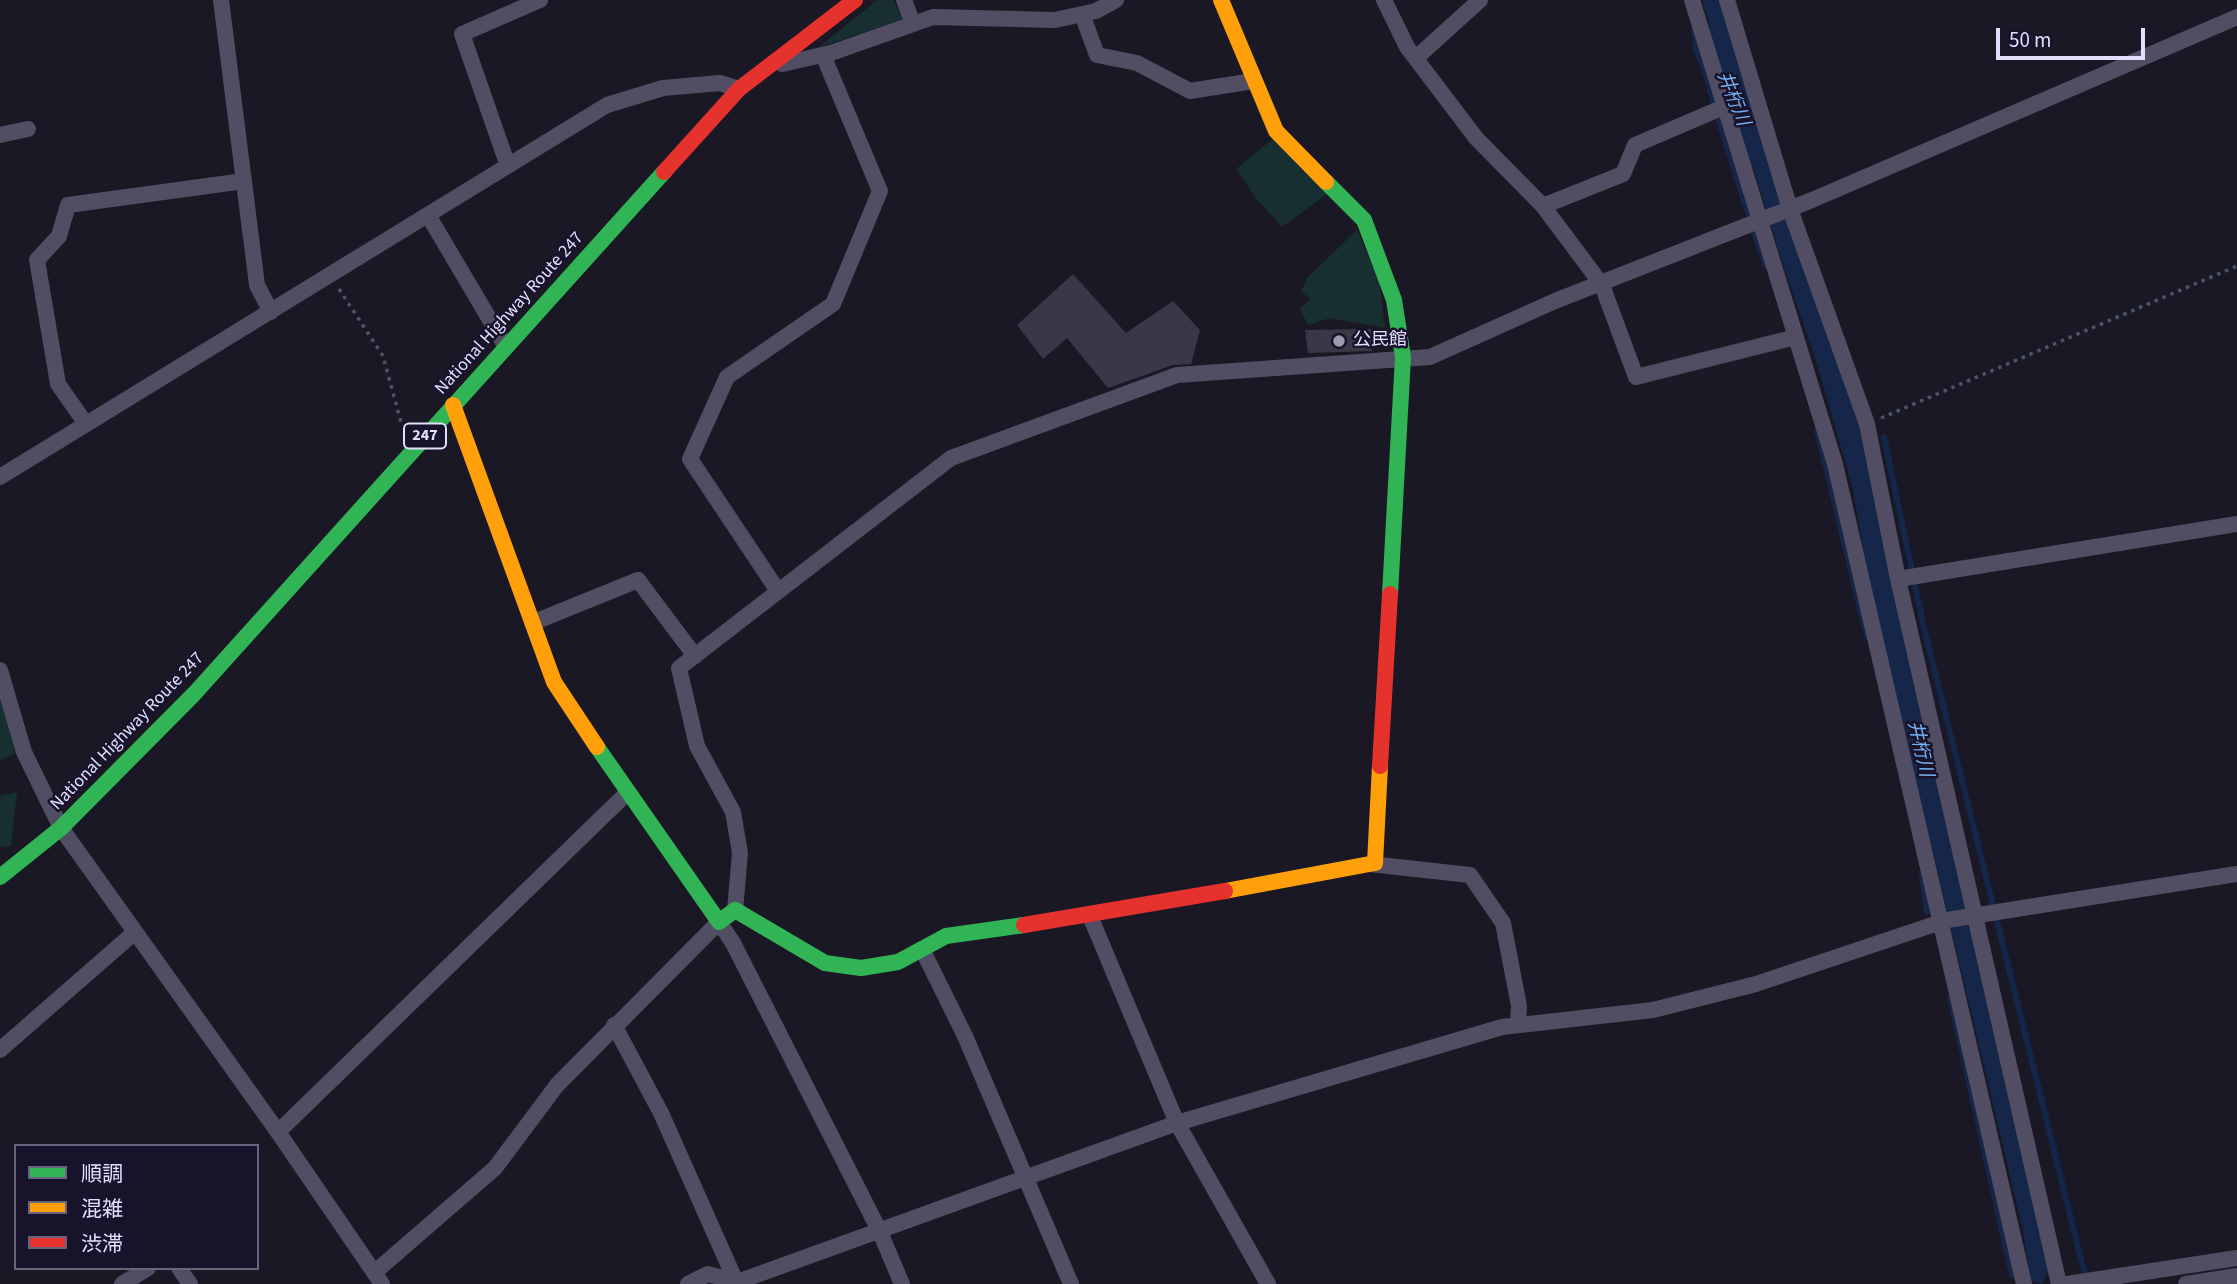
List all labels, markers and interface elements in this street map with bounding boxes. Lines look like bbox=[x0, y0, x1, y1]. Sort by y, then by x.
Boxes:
scale bar bbox=[1999, 14, 2148, 58]
text: 50 m bbox=[2009, 25, 2051, 55]
water label: 井桁川 bbox=[1711, 68, 1753, 130]
street label: National Highway Route 247 bbox=[431, 228, 589, 400]
place label: 公民館 bbox=[1353, 330, 1407, 352]
marker: 公民館 bbox=[1331, 333, 1347, 349]
road number: 247 bbox=[404, 424, 446, 448]
street label: National Highway Route 247 bbox=[47, 648, 209, 816]
water label: 井桁川 bbox=[1901, 719, 1937, 779]
legend bbox=[14, 1144, 259, 1270]
text: 順調 bbox=[81, 1159, 123, 1189]
text: 混雑 bbox=[81, 1194, 123, 1224]
text: 渋滞 bbox=[81, 1229, 123, 1259]

